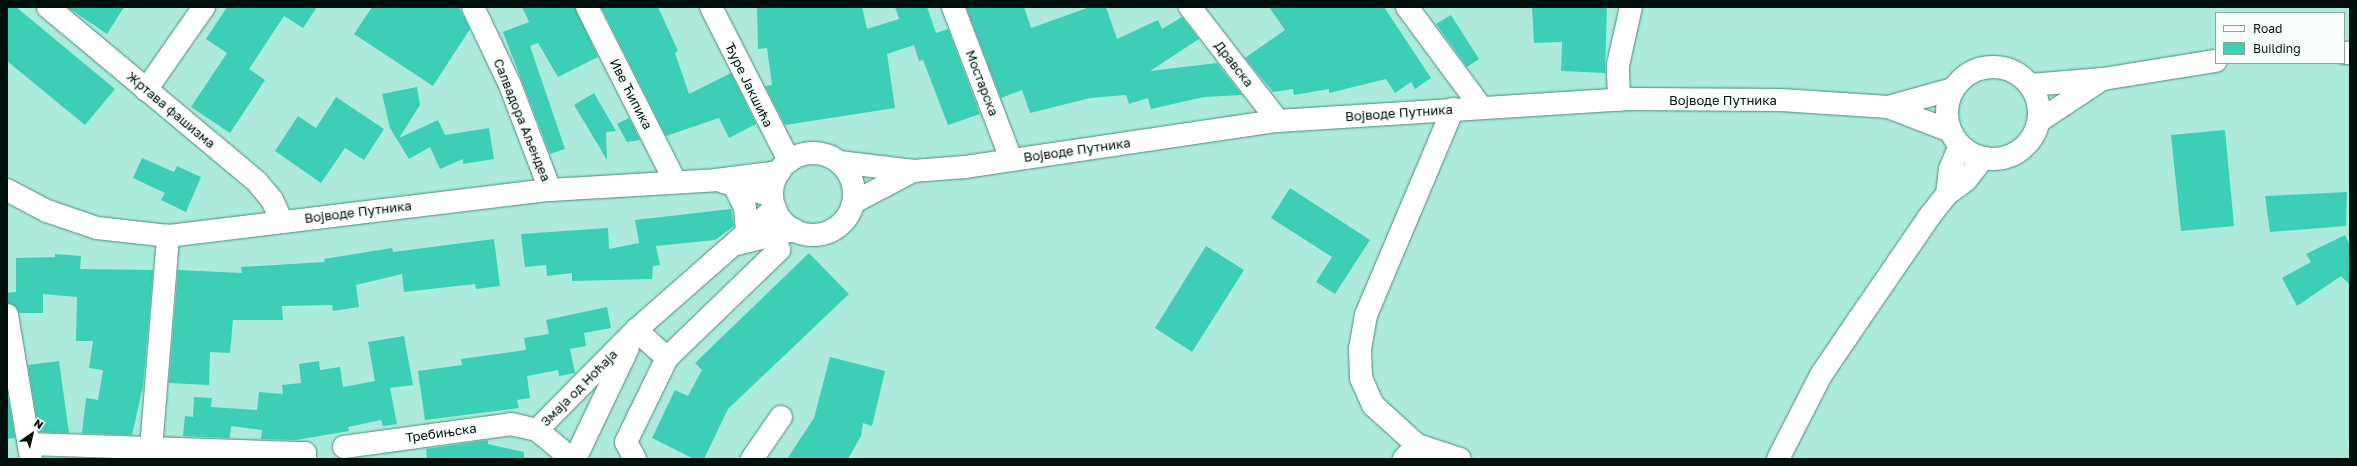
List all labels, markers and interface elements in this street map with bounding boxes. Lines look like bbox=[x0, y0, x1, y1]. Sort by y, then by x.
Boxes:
legend bbox=[2215, 12, 2345, 64]
text: Road bbox=[2253, 21, 2282, 36]
street label: Дравска bbox=[1211, 38, 1257, 90]
street label: Ђуре Јакшића bbox=[722, 40, 776, 130]
text: Building bbox=[2253, 41, 2301, 56]
street label: Мостарска bbox=[962, 48, 1002, 118]
street label: Салвадора Аљендеа bbox=[490, 56, 554, 184]
street label: Иве Ћипика bbox=[607, 56, 655, 132]
street label: Жртава фашизма bbox=[124, 68, 218, 152]
street label: Војводе Путника bbox=[1669, 92, 1777, 108]
street label: Војводе Путника bbox=[1345, 101, 1453, 125]
street label: Војводе Путника bbox=[1023, 135, 1131, 165]
street label: Војводе Путника bbox=[304, 198, 412, 226]
street label: Змаја од Ноћаја bbox=[537, 346, 621, 430]
north arrow bbox=[12, 414, 52, 454]
text: N bbox=[32, 416, 46, 431]
street label: Требињска bbox=[405, 420, 477, 446]

